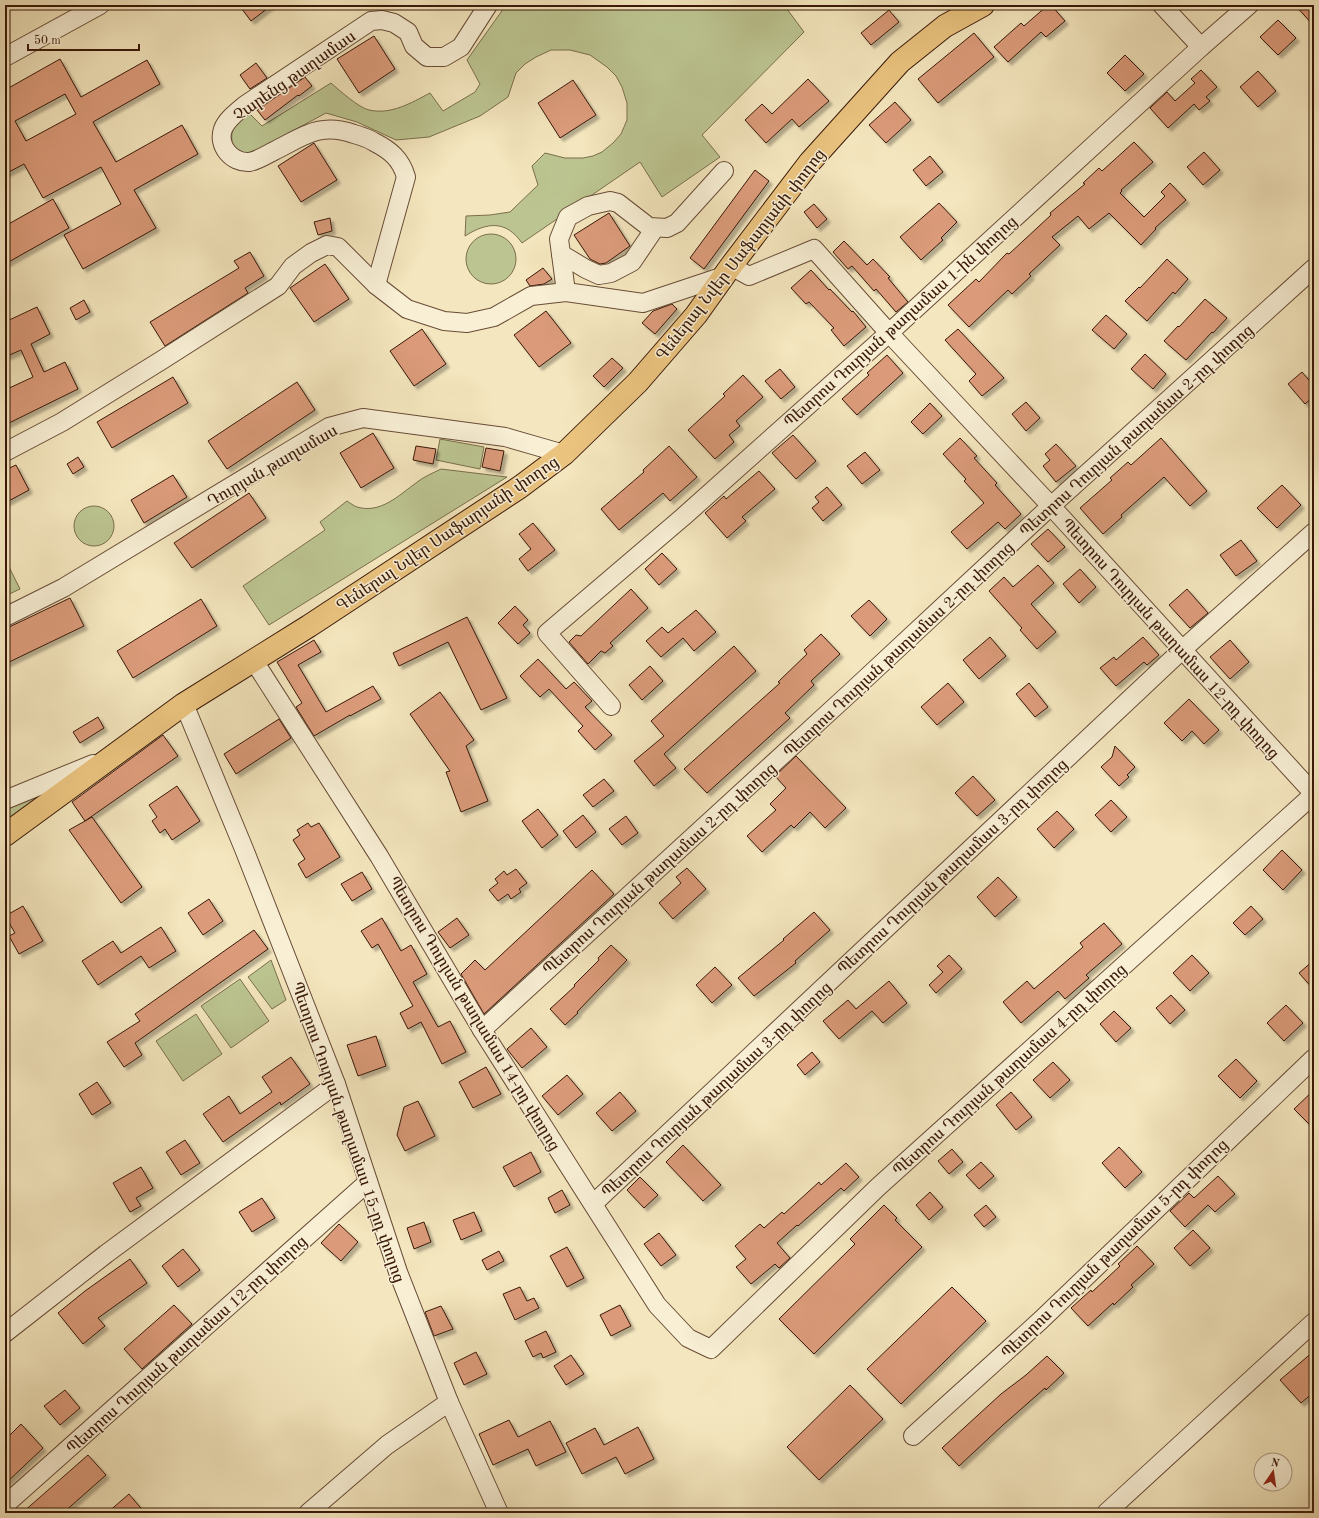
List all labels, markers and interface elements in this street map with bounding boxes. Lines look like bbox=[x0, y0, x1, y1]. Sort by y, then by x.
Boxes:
scale bar bbox=[28, 26, 139, 52]
street label: Չարենց թաղամաս bbox=[231, 29, 359, 125]
text: 50 m bbox=[34, 34, 61, 47]
street label: Գեներալ Նվեր Սաֆարյանի փողոց bbox=[654, 146, 829, 364]
street label: Պետրոս Դուրյան թաղամաս 1-ին փողոց bbox=[782, 214, 1021, 431]
street label: Պետրոս Դուրյան թաղամաս 2-րդ փողոց bbox=[1018, 323, 1257, 540]
street label: Դուրյան թաղամաս bbox=[205, 423, 341, 510]
street label: Գեներալ Նվեր Սաֆարյանի փողոց bbox=[334, 454, 562, 615]
street label: Պետրոս Դուրյան թաղամաս 12-րդ փողոց bbox=[1057, 516, 1282, 763]
street label: Պետրոս Դուրյան թաղամաս 2-րդ փողոց bbox=[781, 540, 1017, 761]
street label: Պետրոս Դուրյան թաղամաս 3-րդ փողոց bbox=[835, 757, 1071, 978]
street label: Պետրոս Դուրյան թաղամաս 2-րդ փողոց bbox=[541, 761, 780, 978]
street label: Պետրոս Դուրյան թաղամաս 14-րդ փողոց bbox=[385, 874, 562, 1154]
street label: Պետրոս Դուրյան թաղամաս 4-րդ փողոց bbox=[891, 962, 1130, 1179]
street label: Պետրոս Դուրյան թաղամաս 15-րդ փողոց bbox=[288, 980, 406, 1285]
street label: Պետրոս Դուրյան թաղամաս 3-րդ փողոց bbox=[599, 980, 835, 1201]
street label: Պետրոս Դուրյան թաղամաս 5-րդ փողոց bbox=[999, 1137, 1232, 1362]
street label: Պետրոս Դուրյան թաղամաս 12-րդ փողոց bbox=[64, 1233, 311, 1458]
north arrow bbox=[1253, 1452, 1293, 1492]
text: N bbox=[1270, 1457, 1281, 1470]

